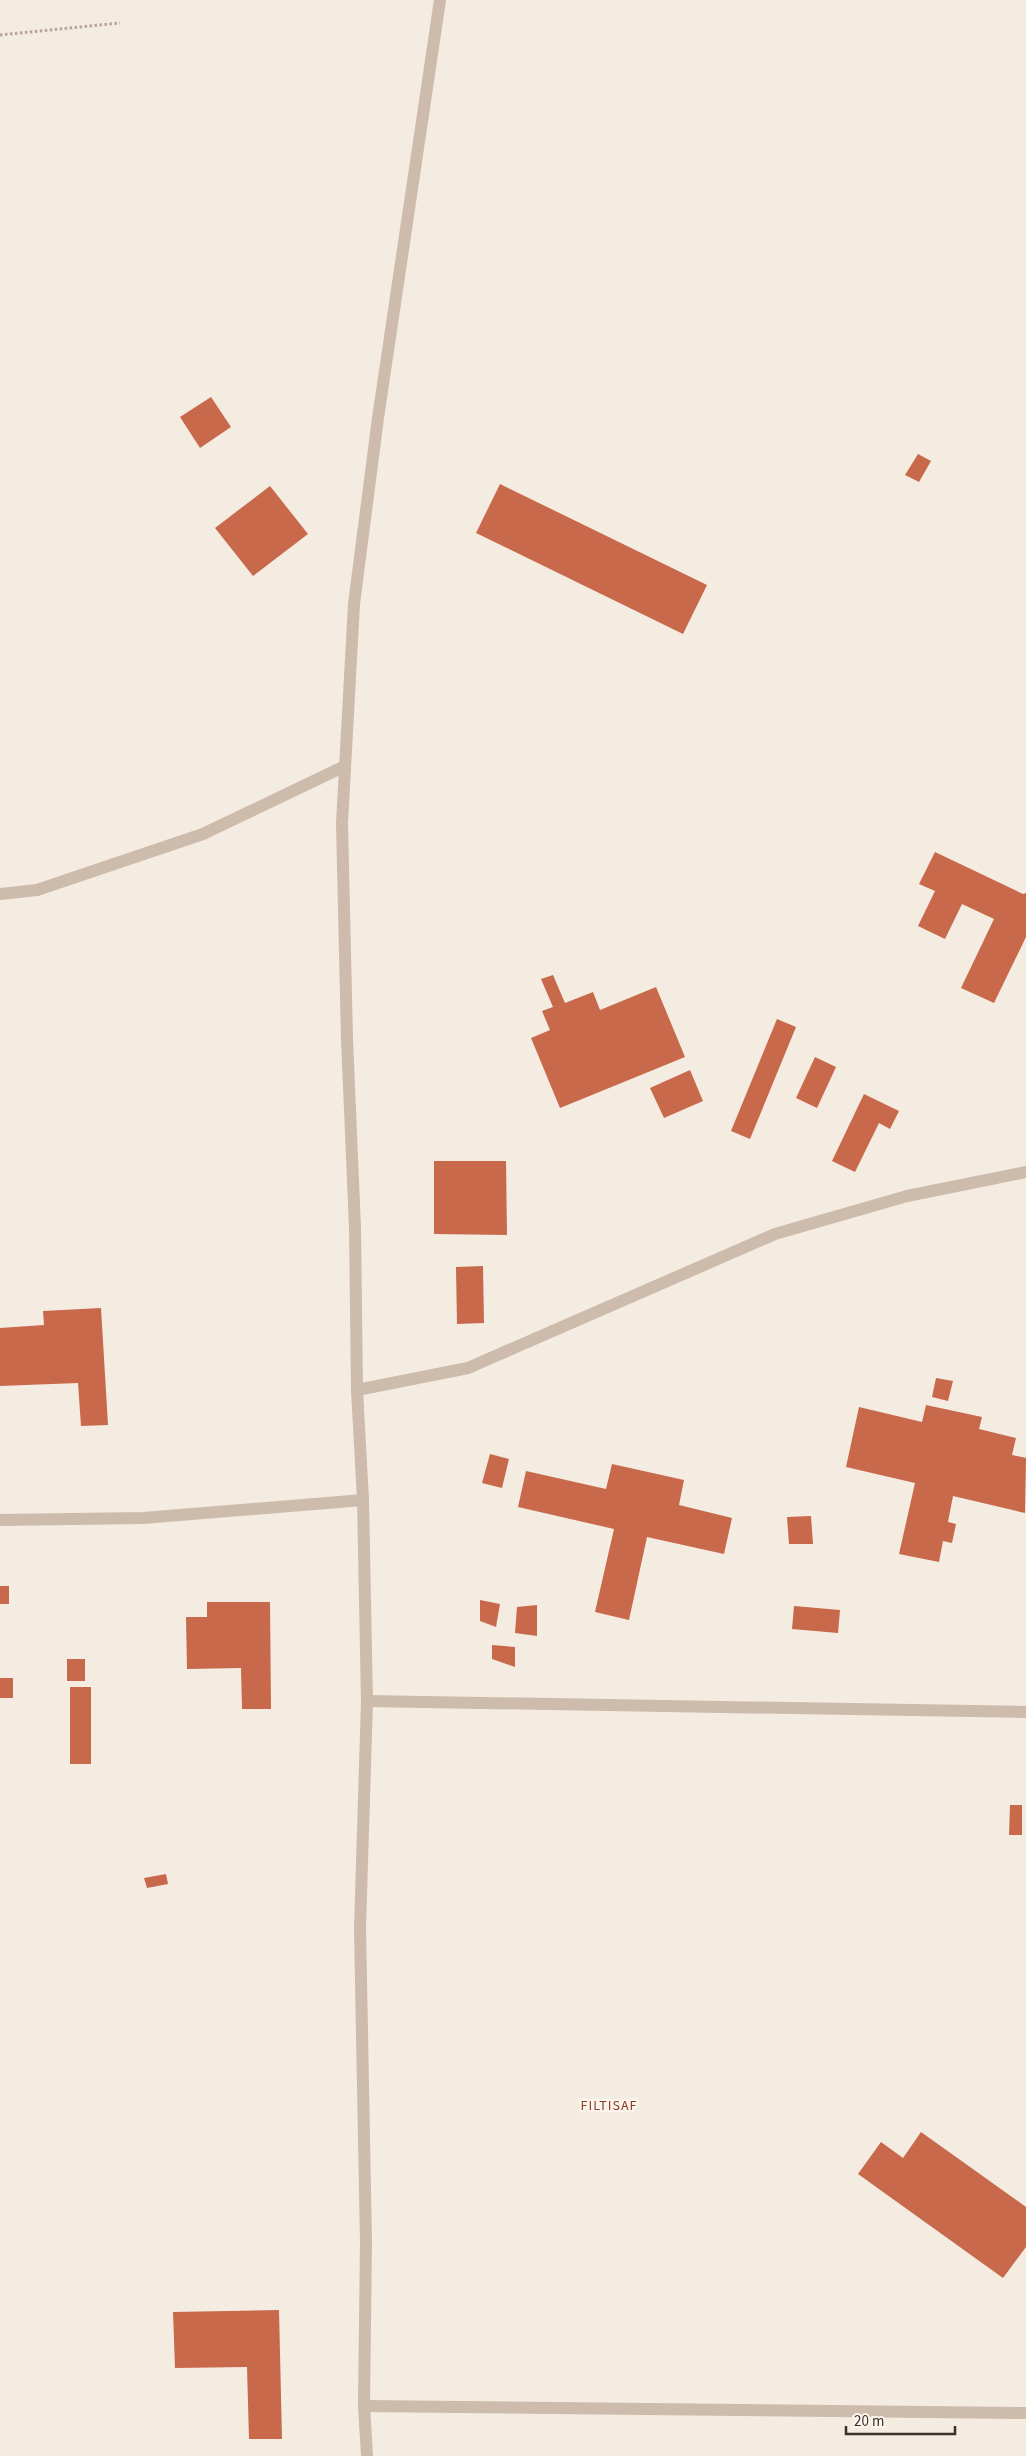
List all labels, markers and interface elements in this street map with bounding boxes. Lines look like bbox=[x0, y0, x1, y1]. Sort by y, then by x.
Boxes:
district label: FILTISAF bbox=[581, 2096, 637, 2116]
scale bar bbox=[846, 2404, 955, 2436]
text: 20 m bbox=[854, 2411, 884, 2432]

